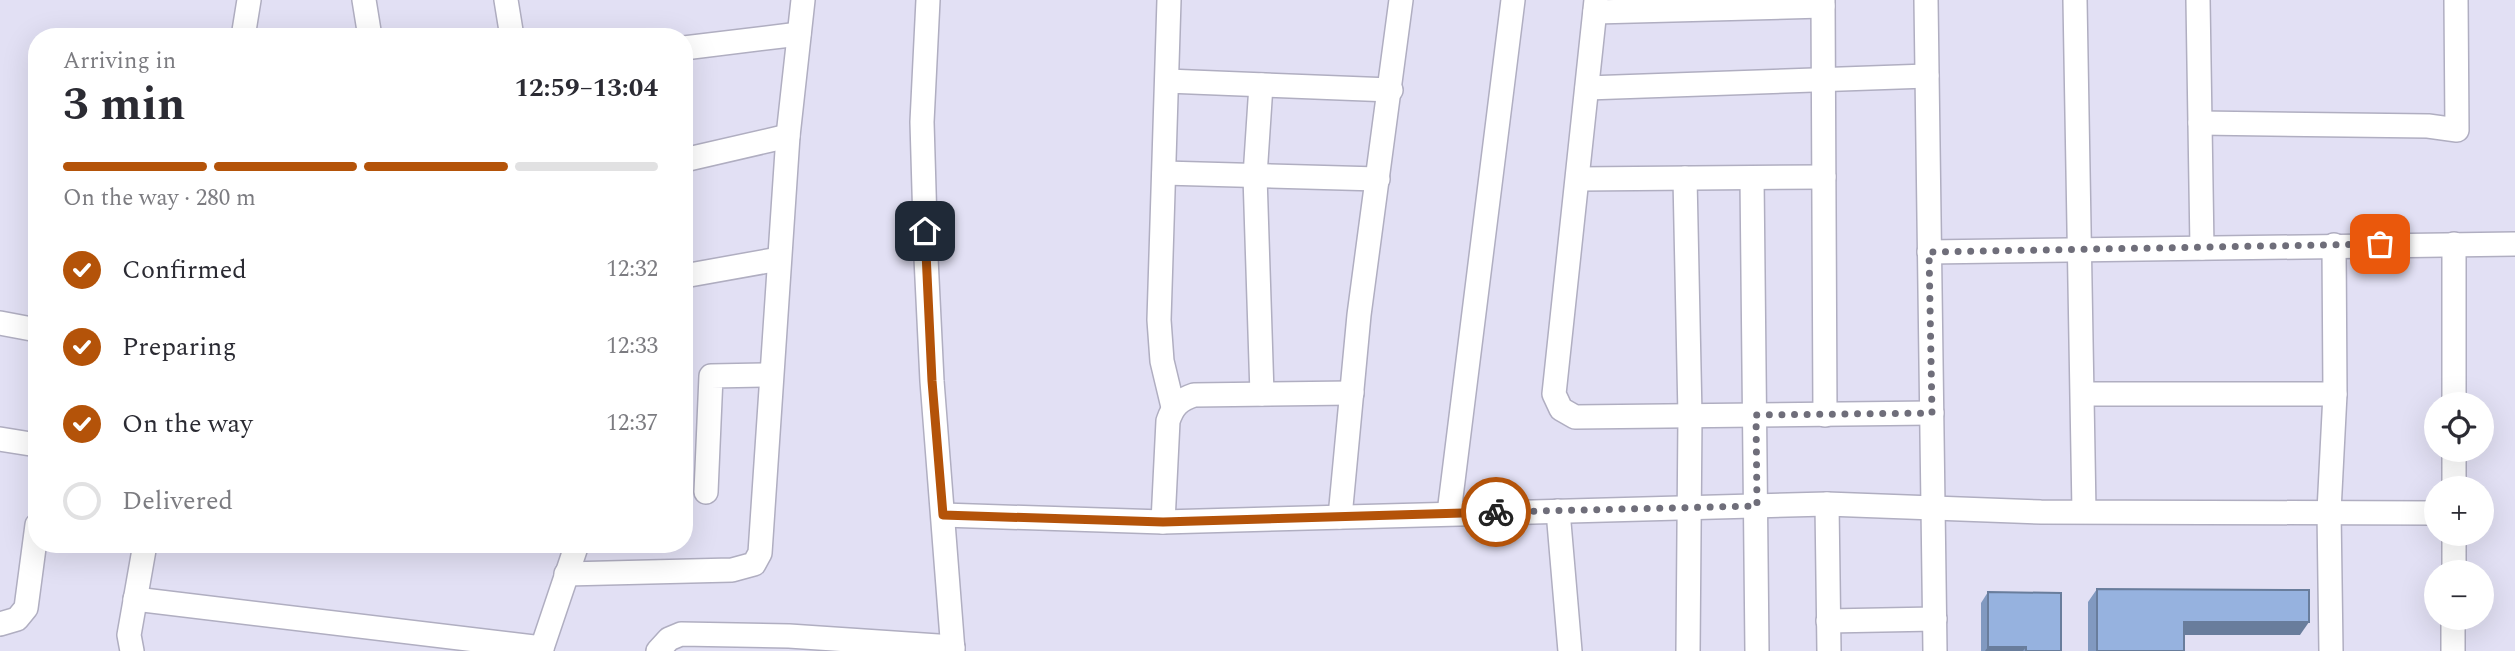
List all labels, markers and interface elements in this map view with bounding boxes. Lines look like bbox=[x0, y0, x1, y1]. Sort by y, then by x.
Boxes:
text: Arriving in bbox=[63, 44, 176, 79]
text: 12:59–13:04 bbox=[514, 68, 658, 108]
text: 3 min bbox=[63, 70, 185, 140]
text: On the way · 280 m bbox=[63, 181, 256, 216]
pin bbox=[895, 201, 955, 261]
icon: home bbox=[906, 212, 944, 250]
pin bbox=[2350, 214, 2410, 274]
icon: bag bbox=[2361, 225, 2399, 263]
text: Confirmed bbox=[122, 250, 247, 290]
icon: check bbox=[63, 251, 101, 289]
text: 12:32 bbox=[606, 252, 658, 287]
text: Preparing bbox=[122, 327, 236, 367]
icon: check bbox=[63, 328, 101, 366]
text: 12:33 bbox=[606, 329, 658, 364]
map controls bbox=[2424, 392, 2494, 630]
button: locate bbox=[2424, 392, 2494, 462]
text: On the way bbox=[122, 404, 253, 444]
icon: check bbox=[63, 405, 101, 443]
text: 12:37 bbox=[606, 406, 658, 441]
button: + bbox=[2424, 476, 2494, 546]
courier bbox=[1461, 477, 1531, 547]
text: Delivered bbox=[122, 481, 233, 521]
icon: bike bbox=[1477, 493, 1515, 531]
button: − bbox=[2424, 560, 2494, 630]

